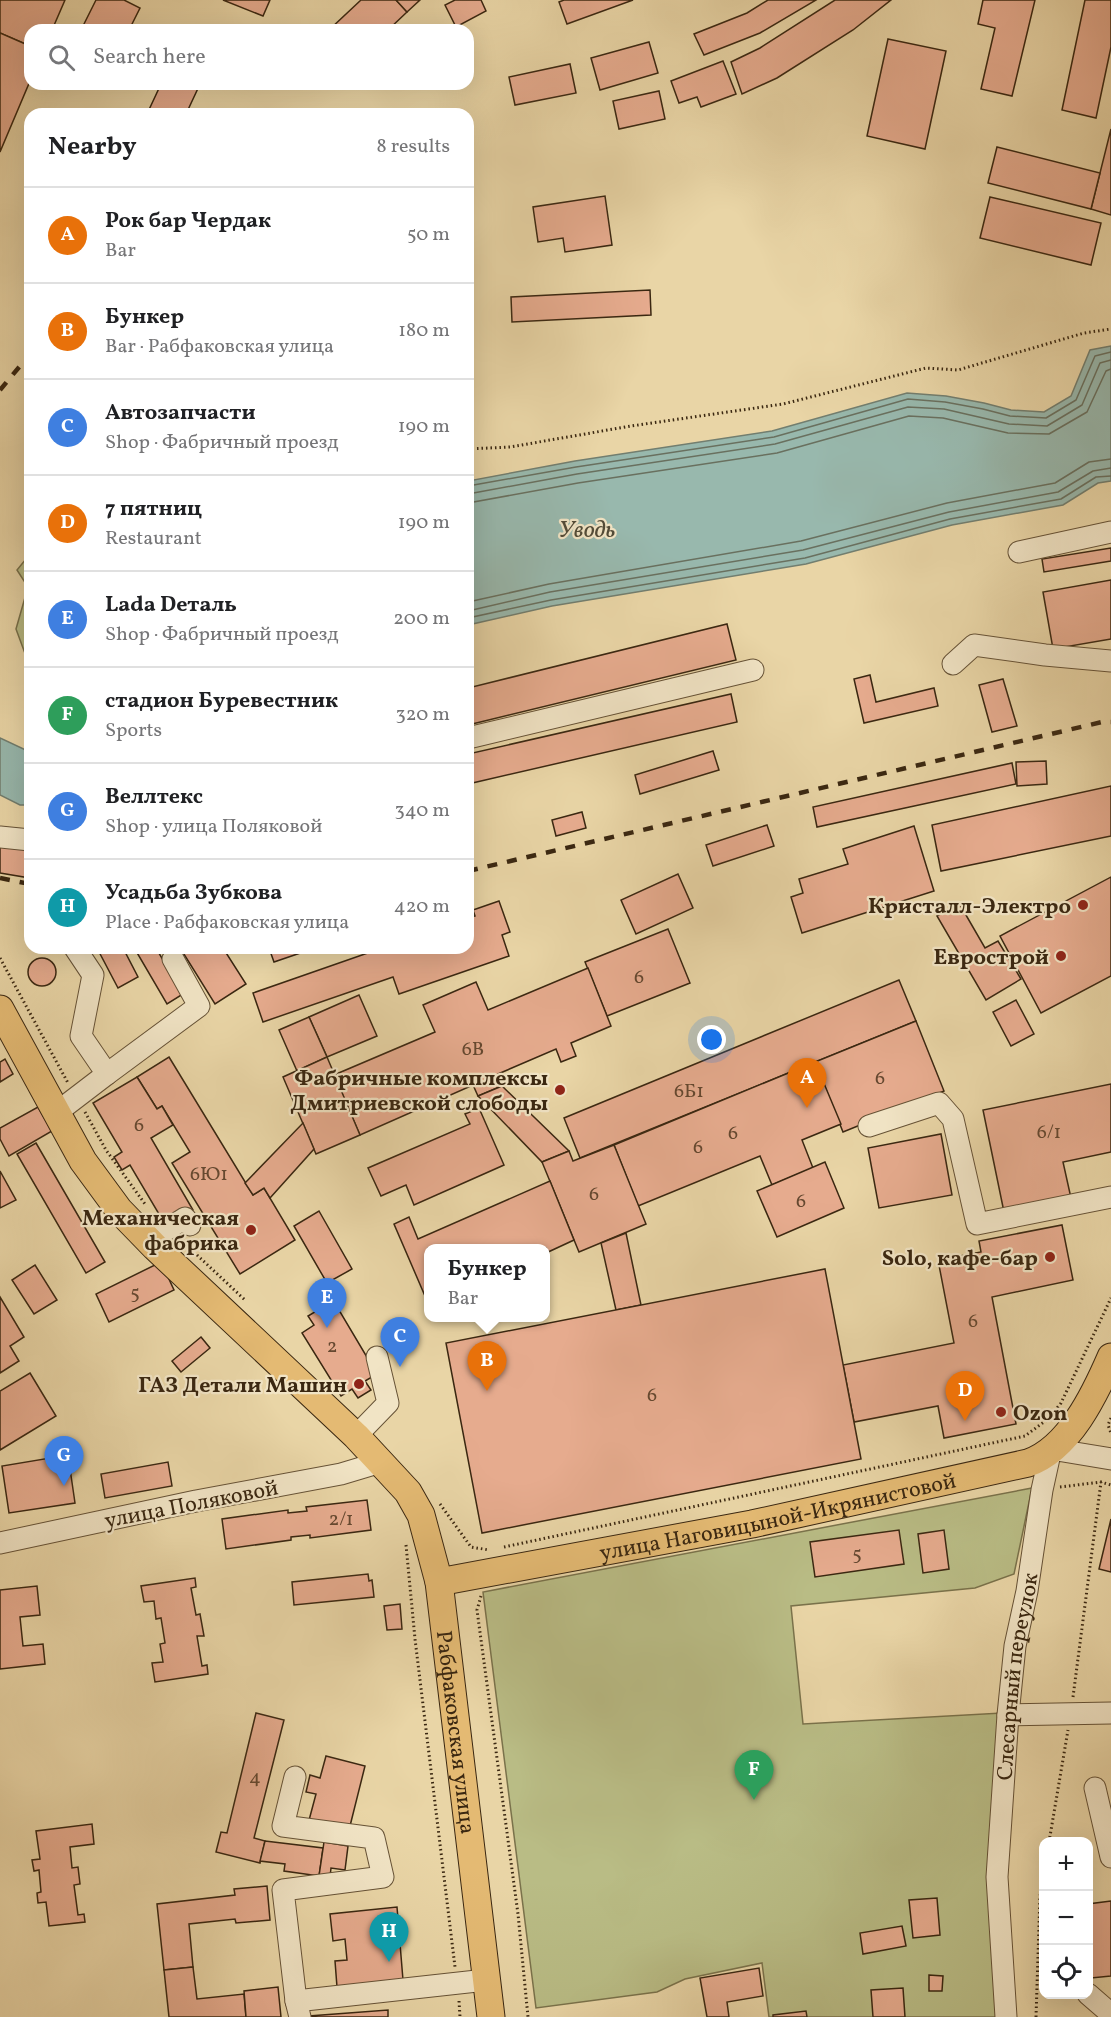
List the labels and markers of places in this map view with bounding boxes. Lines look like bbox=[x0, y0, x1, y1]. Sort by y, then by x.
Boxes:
place label: Кристалл-Электро bbox=[868, 892, 1071, 923]
marker: Кристалл-Электро bbox=[1076, 898, 1090, 912]
place label: Еврострой bbox=[933, 943, 1049, 974]
marker: Еврострой bbox=[1054, 949, 1068, 963]
pin: A bbox=[788, 1058, 826, 1108]
place label: Фабричные комплексы Дмитриевской слободы bbox=[290, 1064, 548, 1120]
marker: Фабричные комплексы Дмитриевской слободы bbox=[553, 1083, 567, 1097]
place label: Механическая фабрика bbox=[82, 1204, 239, 1260]
marker: Механическая фабрика bbox=[244, 1223, 258, 1237]
place label: Solo, кафе-бар bbox=[882, 1244, 1038, 1275]
marker: Solo, кафе-бар bbox=[1043, 1250, 1057, 1264]
pin: E bbox=[308, 1278, 346, 1328]
pin: C bbox=[380, 1318, 420, 1367]
pin: B bbox=[468, 1342, 506, 1391]
place label: ГАЗ Детали Машин bbox=[138, 1371, 347, 1402]
pin: D bbox=[946, 1372, 984, 1421]
marker: ГАЗ Детали Машин bbox=[352, 1377, 366, 1391]
place label: Ozon bbox=[1013, 1399, 1068, 1430]
marker: Ozon bbox=[994, 1405, 1008, 1419]
pin: G bbox=[44, 1436, 84, 1486]
pin: F bbox=[734, 1750, 774, 1800]
pin: H bbox=[370, 1912, 408, 1962]

